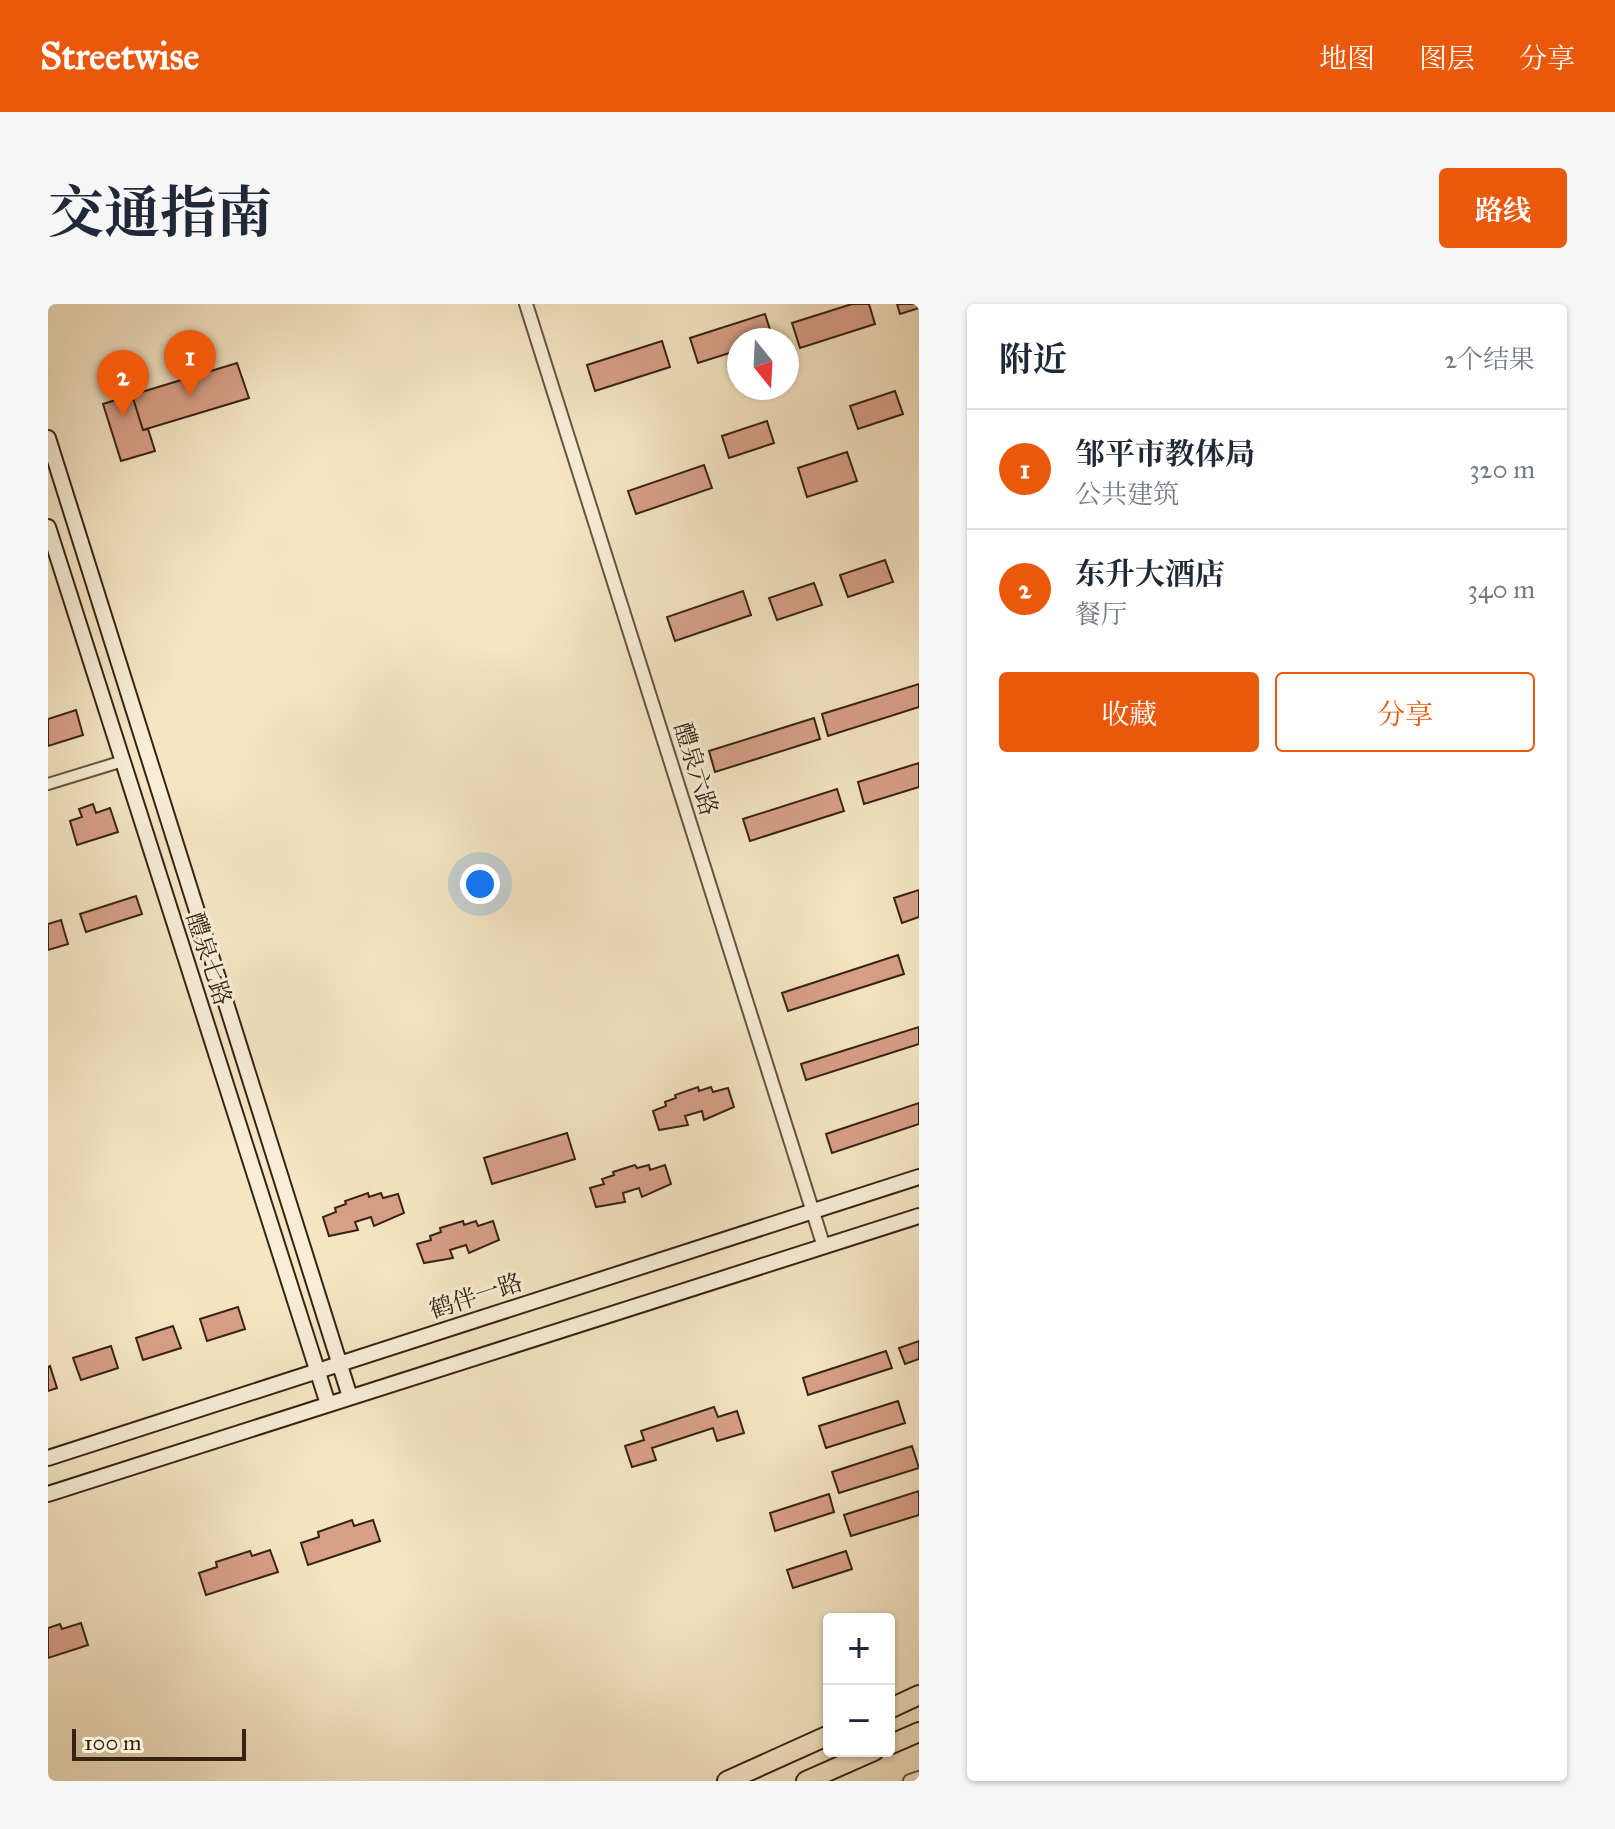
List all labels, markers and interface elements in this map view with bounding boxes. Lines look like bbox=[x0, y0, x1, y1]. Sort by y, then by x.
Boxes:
text: Streetwise bbox=[40, 33, 199, 79]
text: 地图 bbox=[1319, 41, 1375, 76]
text: 图层 bbox=[1419, 41, 1475, 76]
text: 分享 bbox=[1519, 41, 1575, 76]
button: 路线 bbox=[1439, 168, 1567, 248]
text: 交通指南 bbox=[48, 179, 272, 247]
north arrow bbox=[727, 328, 799, 400]
pin: 1 bbox=[164, 330, 216, 396]
text: 附近 bbox=[999, 339, 1067, 380]
text: 2个结果 bbox=[1444, 343, 1535, 375]
pin: 2 bbox=[97, 350, 149, 416]
text: 邹平市教体局 bbox=[1075, 436, 1255, 472]
text: 1 bbox=[1020, 453, 1030, 485]
text: 320 m bbox=[1469, 453, 1535, 485]
text: 公共建筑 bbox=[1075, 478, 1179, 510]
text: 东升大酒店 bbox=[1075, 556, 1225, 592]
text: 2 bbox=[1019, 573, 1031, 605]
text: 340 m bbox=[1468, 573, 1535, 605]
text: 餐厅 bbox=[1075, 598, 1127, 630]
button: 收藏 bbox=[999, 672, 1259, 752]
button: 分享 bbox=[1275, 672, 1535, 752]
street label: 醴泉六路 bbox=[668, 719, 724, 819]
your location bbox=[460, 864, 500, 904]
street label: 醴泉七路 bbox=[180, 909, 238, 1009]
street label: 鹤伴一路 bbox=[426, 1267, 526, 1325]
map controls bbox=[823, 1613, 895, 1757]
button: + bbox=[823, 1613, 895, 1685]
button: − bbox=[823, 1685, 895, 1757]
scale bar bbox=[72, 1725, 246, 1761]
text: 100 m bbox=[84, 1729, 141, 1756]

